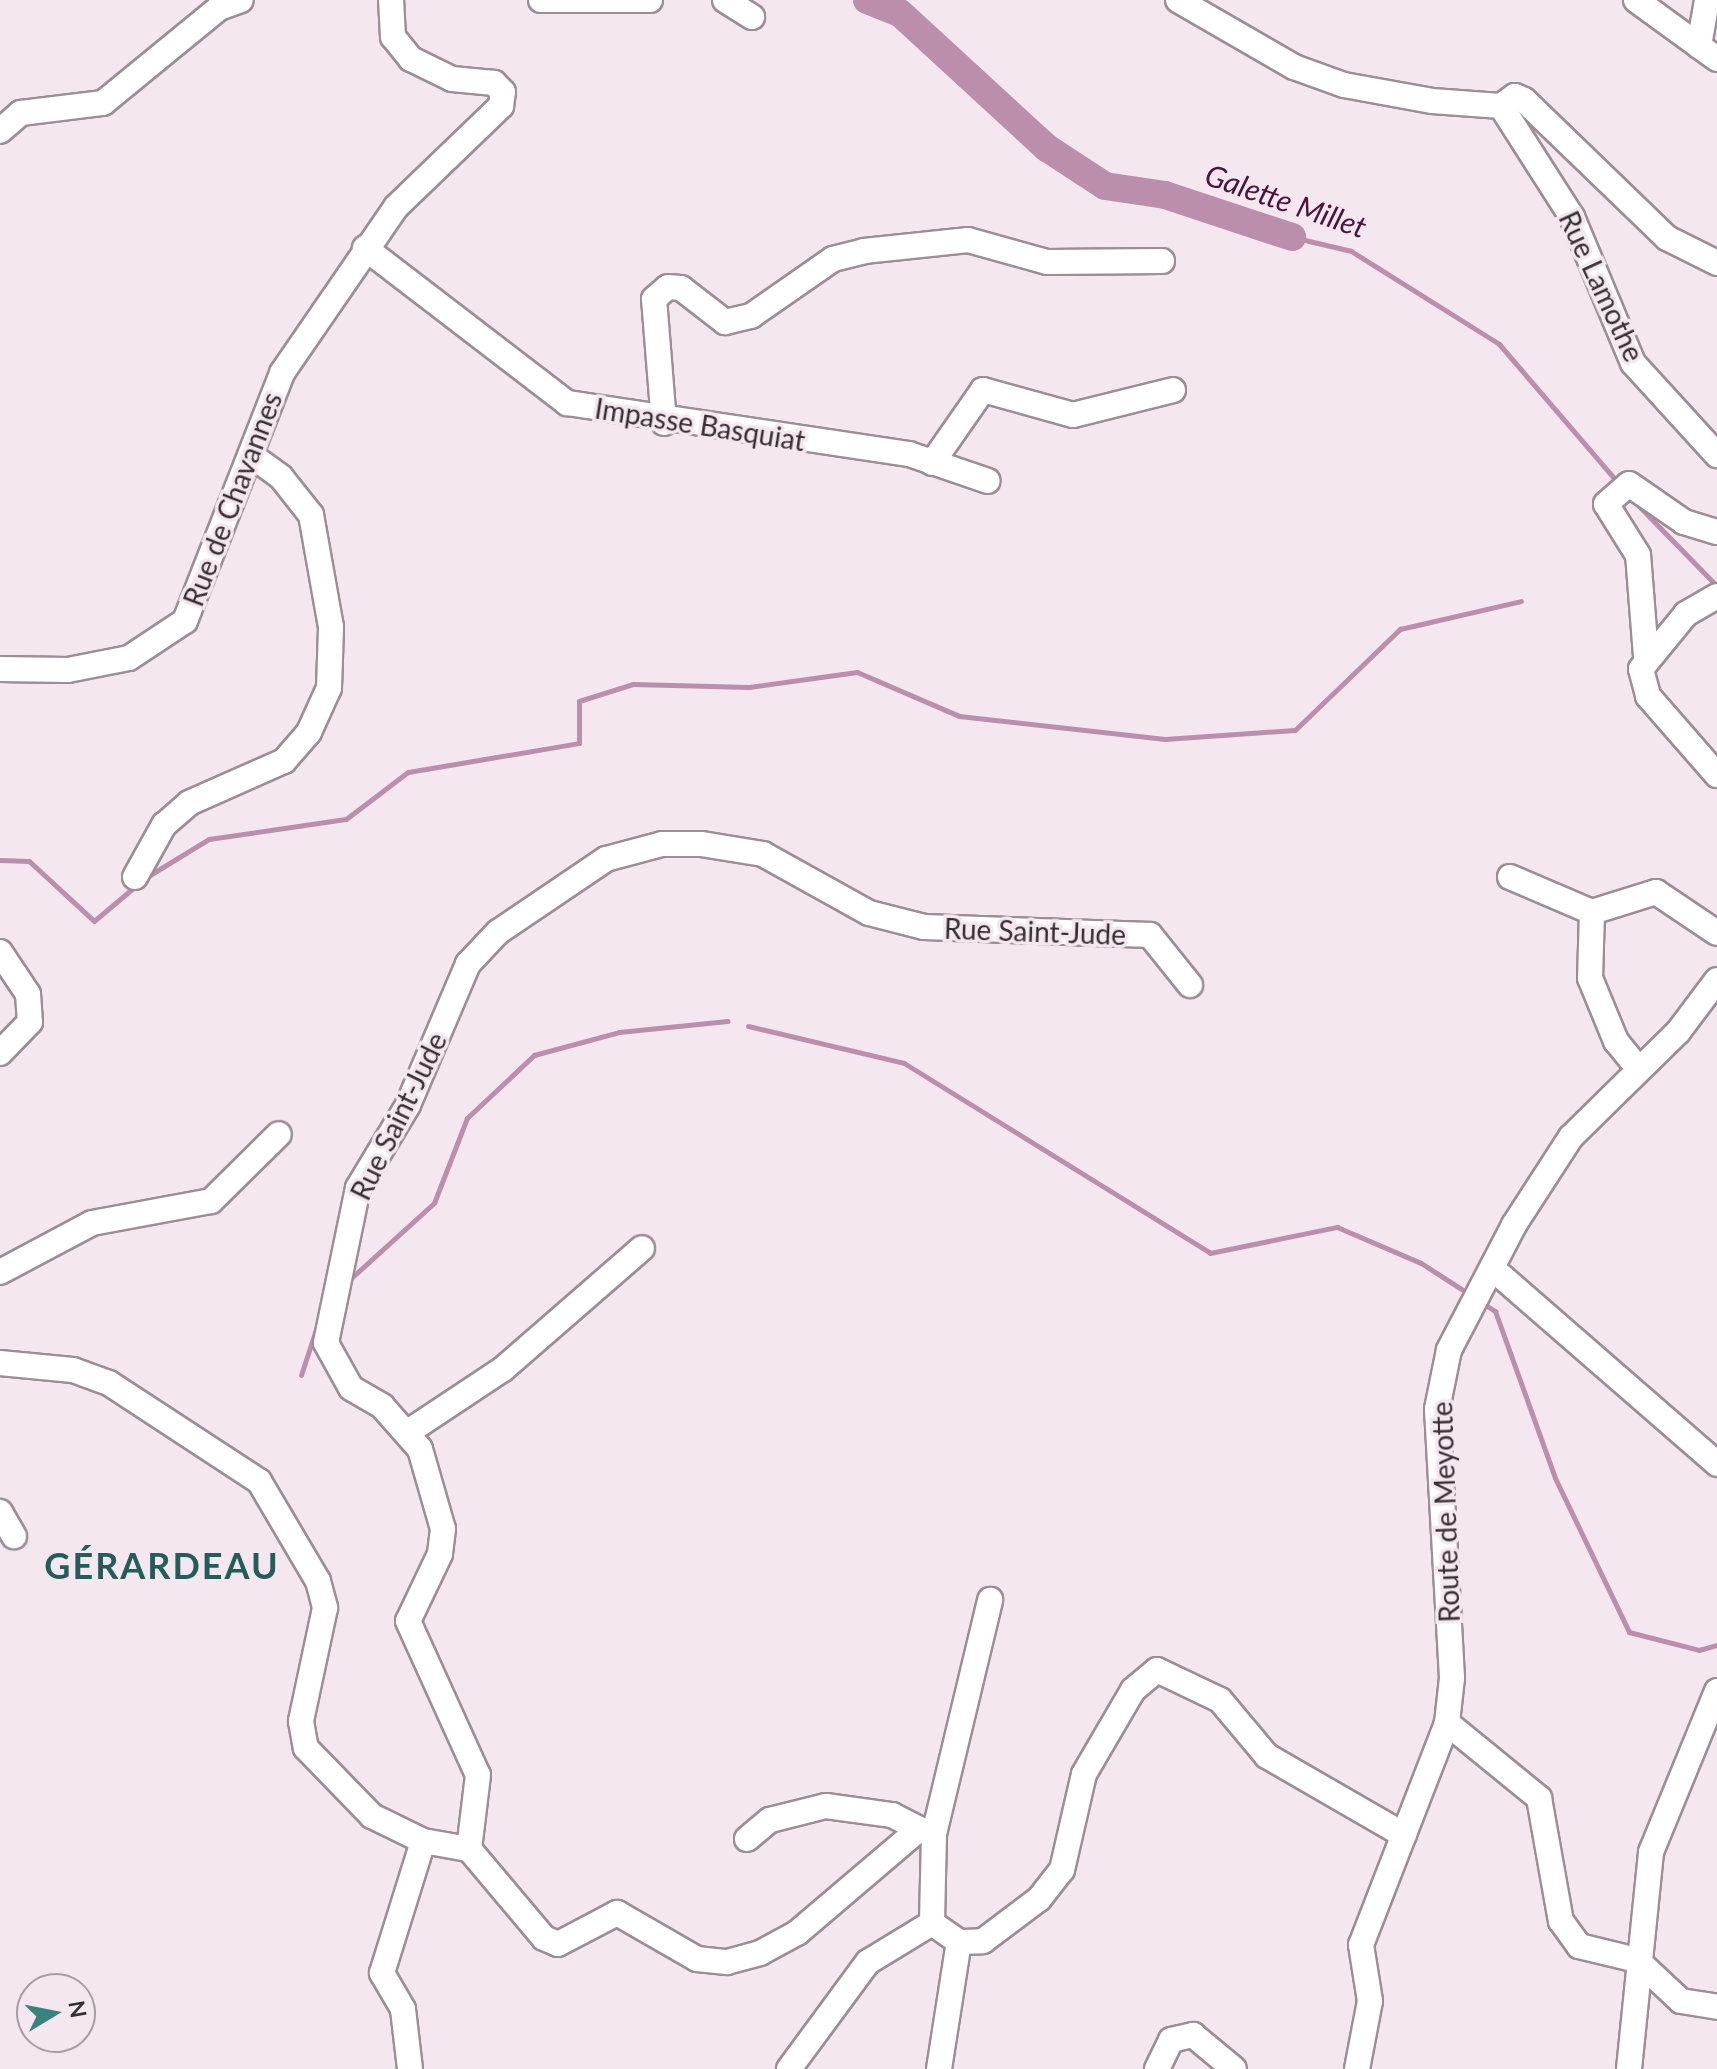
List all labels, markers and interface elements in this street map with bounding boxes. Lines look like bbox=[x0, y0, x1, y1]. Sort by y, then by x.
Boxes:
water label: Galette Millet bbox=[1201, 156, 1371, 244]
street label: Rue Lamothe bbox=[1553, 206, 1651, 366]
street label: Rue de Chavannes bbox=[176, 387, 288, 611]
street label: Impasse Basquiat bbox=[593, 391, 807, 457]
street label: Rue Saint-Jude bbox=[943, 911, 1127, 951]
street label: Rue Saint-Jude bbox=[343, 1027, 453, 1205]
street label: Route de Meyotte bbox=[1424, 1401, 1466, 1623]
district label: GÉRARDEAU bbox=[44, 1544, 280, 1588]
north arrow bbox=[16, 1973, 96, 2053]
text: N bbox=[63, 1998, 93, 2020]

